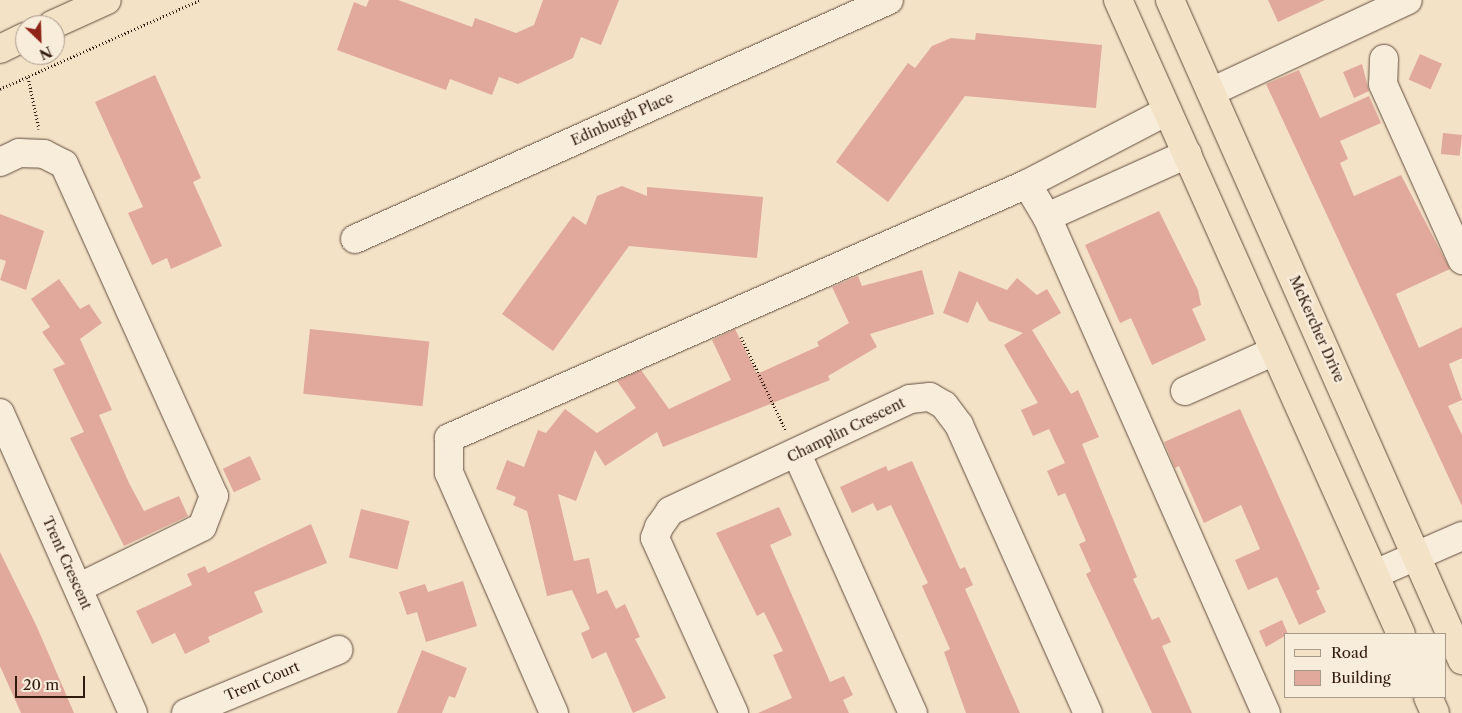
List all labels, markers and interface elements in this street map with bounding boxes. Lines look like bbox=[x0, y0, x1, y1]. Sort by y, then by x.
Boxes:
north arrow bbox=[15, 15, 65, 65]
text: N bbox=[36, 42, 55, 63]
street label: Edinburgh Place bbox=[568, 89, 676, 149]
street label: McKercher Drive bbox=[1286, 273, 1348, 385]
street label: Champlin Crescent bbox=[784, 394, 908, 466]
street label: Trent Crescent bbox=[39, 514, 95, 612]
legend bbox=[1284, 633, 1447, 698]
text: Road bbox=[1331, 643, 1368, 662]
street label: Trent Court bbox=[222, 658, 302, 704]
scale bar bbox=[18, 666, 88, 698]
text: Building bbox=[1331, 668, 1391, 687]
text: 20 m bbox=[23, 675, 59, 694]

